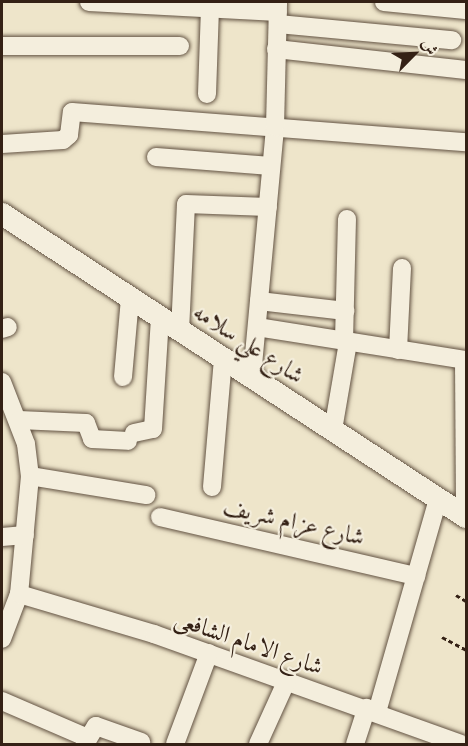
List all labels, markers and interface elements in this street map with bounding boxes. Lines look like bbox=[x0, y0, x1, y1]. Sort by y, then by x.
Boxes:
north arrow bbox=[384, 24, 444, 84]
text: ش bbox=[416, 35, 445, 59]
street label: شارع علي سلامه bbox=[188, 297, 310, 389]
street label: شارع عزام شريف bbox=[220, 491, 368, 551]
street label: شارع الامام الشافعى bbox=[171, 603, 327, 681]

